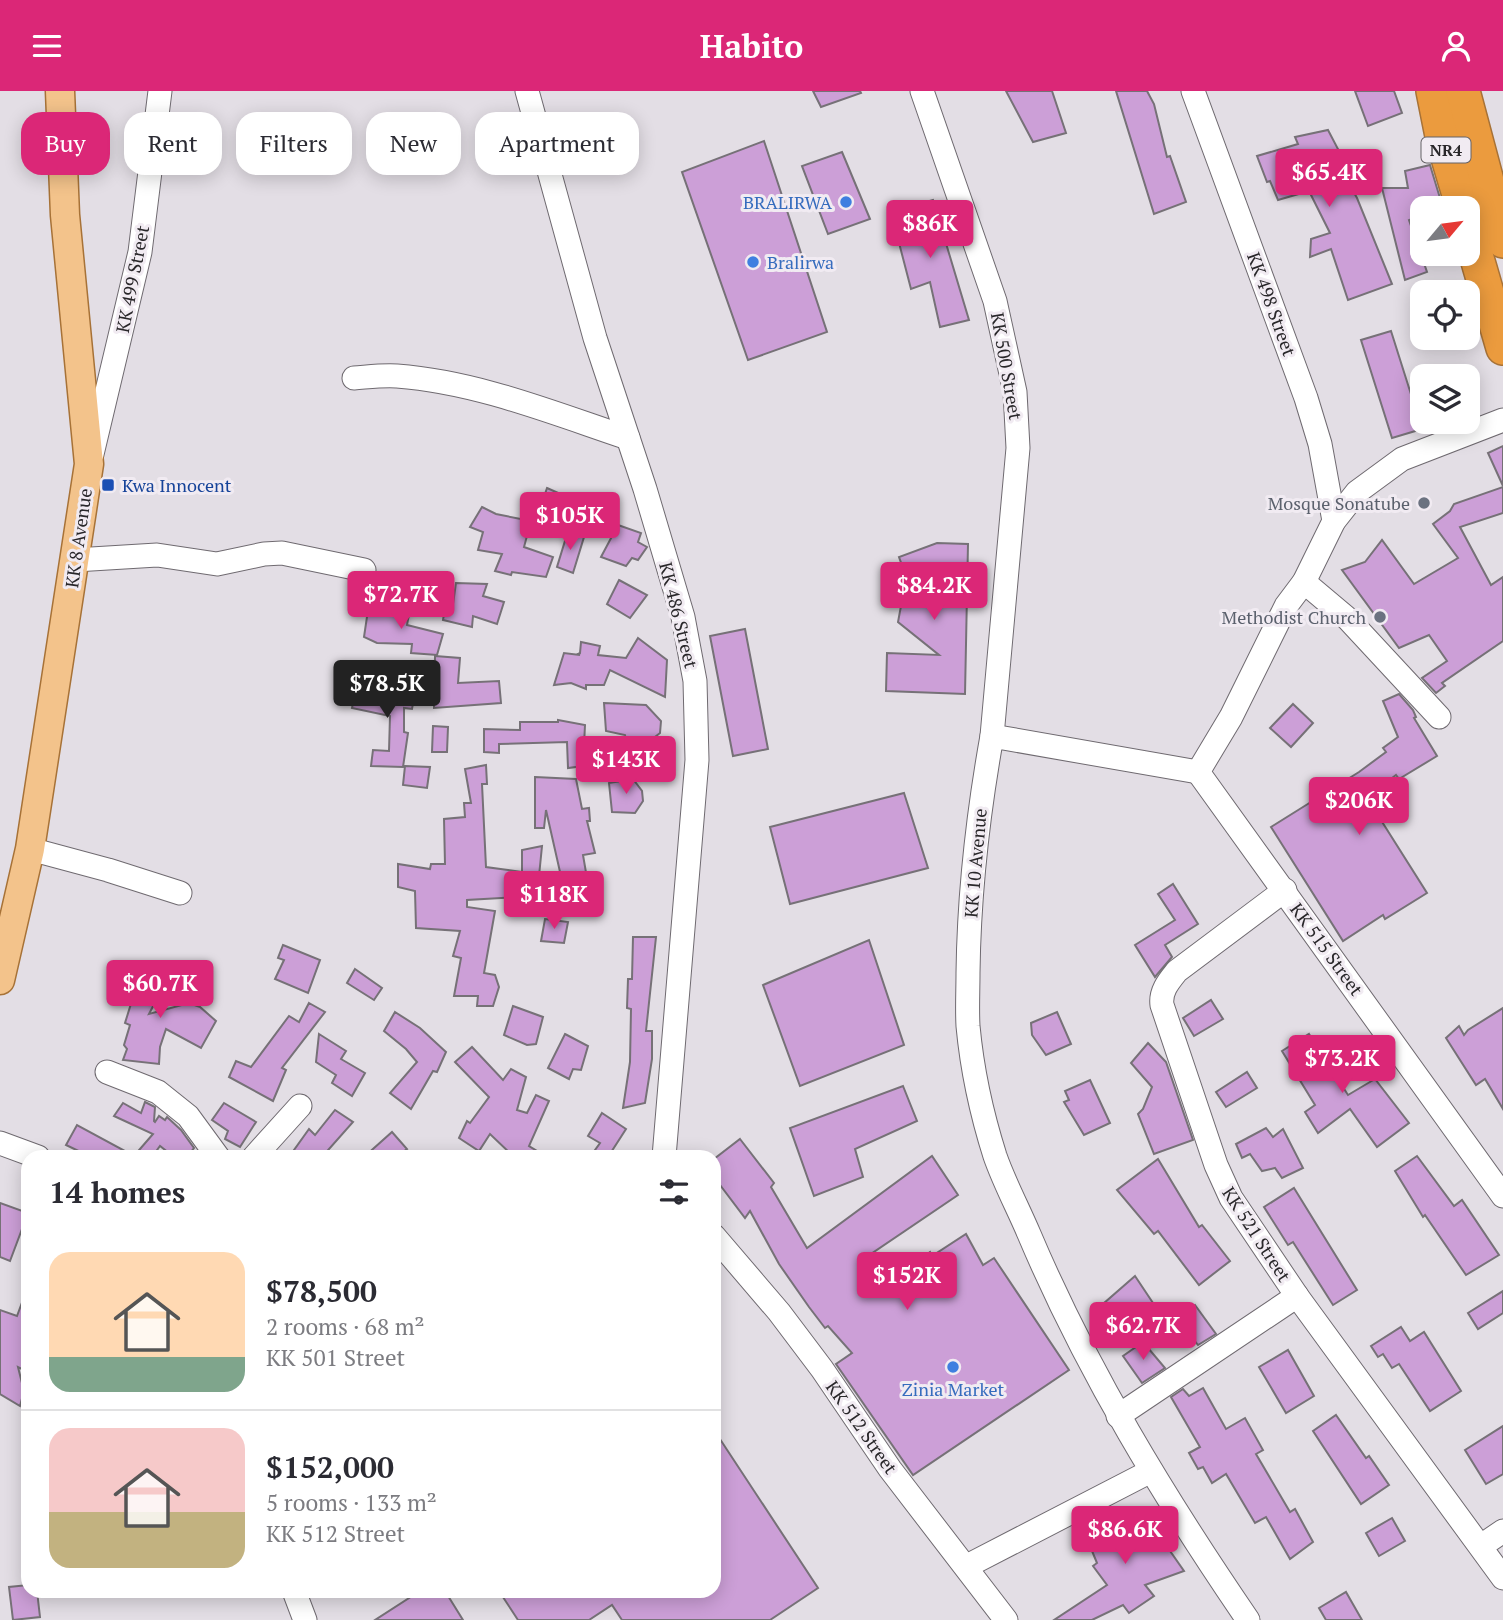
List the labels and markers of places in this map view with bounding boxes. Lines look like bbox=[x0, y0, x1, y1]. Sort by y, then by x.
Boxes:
pin: $65.4K bbox=[1272, 149, 1386, 209]
place label: BRALIRWA bbox=[743, 190, 833, 214]
marker: BRALIRWA bbox=[838, 194, 854, 210]
pin: $86K bbox=[889, 201, 971, 260]
place label: Bralirwa bbox=[767, 250, 834, 274]
marker: Bralirwa bbox=[745, 254, 761, 270]
place label: Kwa Innocent bbox=[122, 473, 232, 497]
marker: Kwa Innocent bbox=[100, 477, 116, 493]
place label: Mosque Sonatube bbox=[1268, 491, 1410, 515]
pin: $105K bbox=[521, 493, 619, 552]
marker: Mosque Sonatube bbox=[1416, 495, 1432, 511]
pin: $84.2K bbox=[877, 563, 991, 622]
pin: $72.7K bbox=[344, 571, 458, 631]
place label: Methodist Church bbox=[1222, 605, 1366, 629]
marker: Methodist Church bbox=[1372, 609, 1388, 625]
pin: $78.5K bbox=[330, 661, 444, 720]
pin: $143K bbox=[577, 737, 675, 796]
pin: $206K bbox=[1310, 777, 1408, 837]
pin: $118K bbox=[505, 871, 603, 931]
pin: $60.7K bbox=[103, 961, 217, 1020]
pin: $73.2K bbox=[1285, 1035, 1399, 1095]
pin: $152K bbox=[858, 1253, 956, 1312]
pin: $62.7K bbox=[1086, 1303, 1200, 1362]
marker: Zinia Market bbox=[945, 1359, 961, 1375]
place label: Zinia Market bbox=[902, 1377, 1005, 1401]
pin: $86.6K bbox=[1068, 1507, 1182, 1566]

